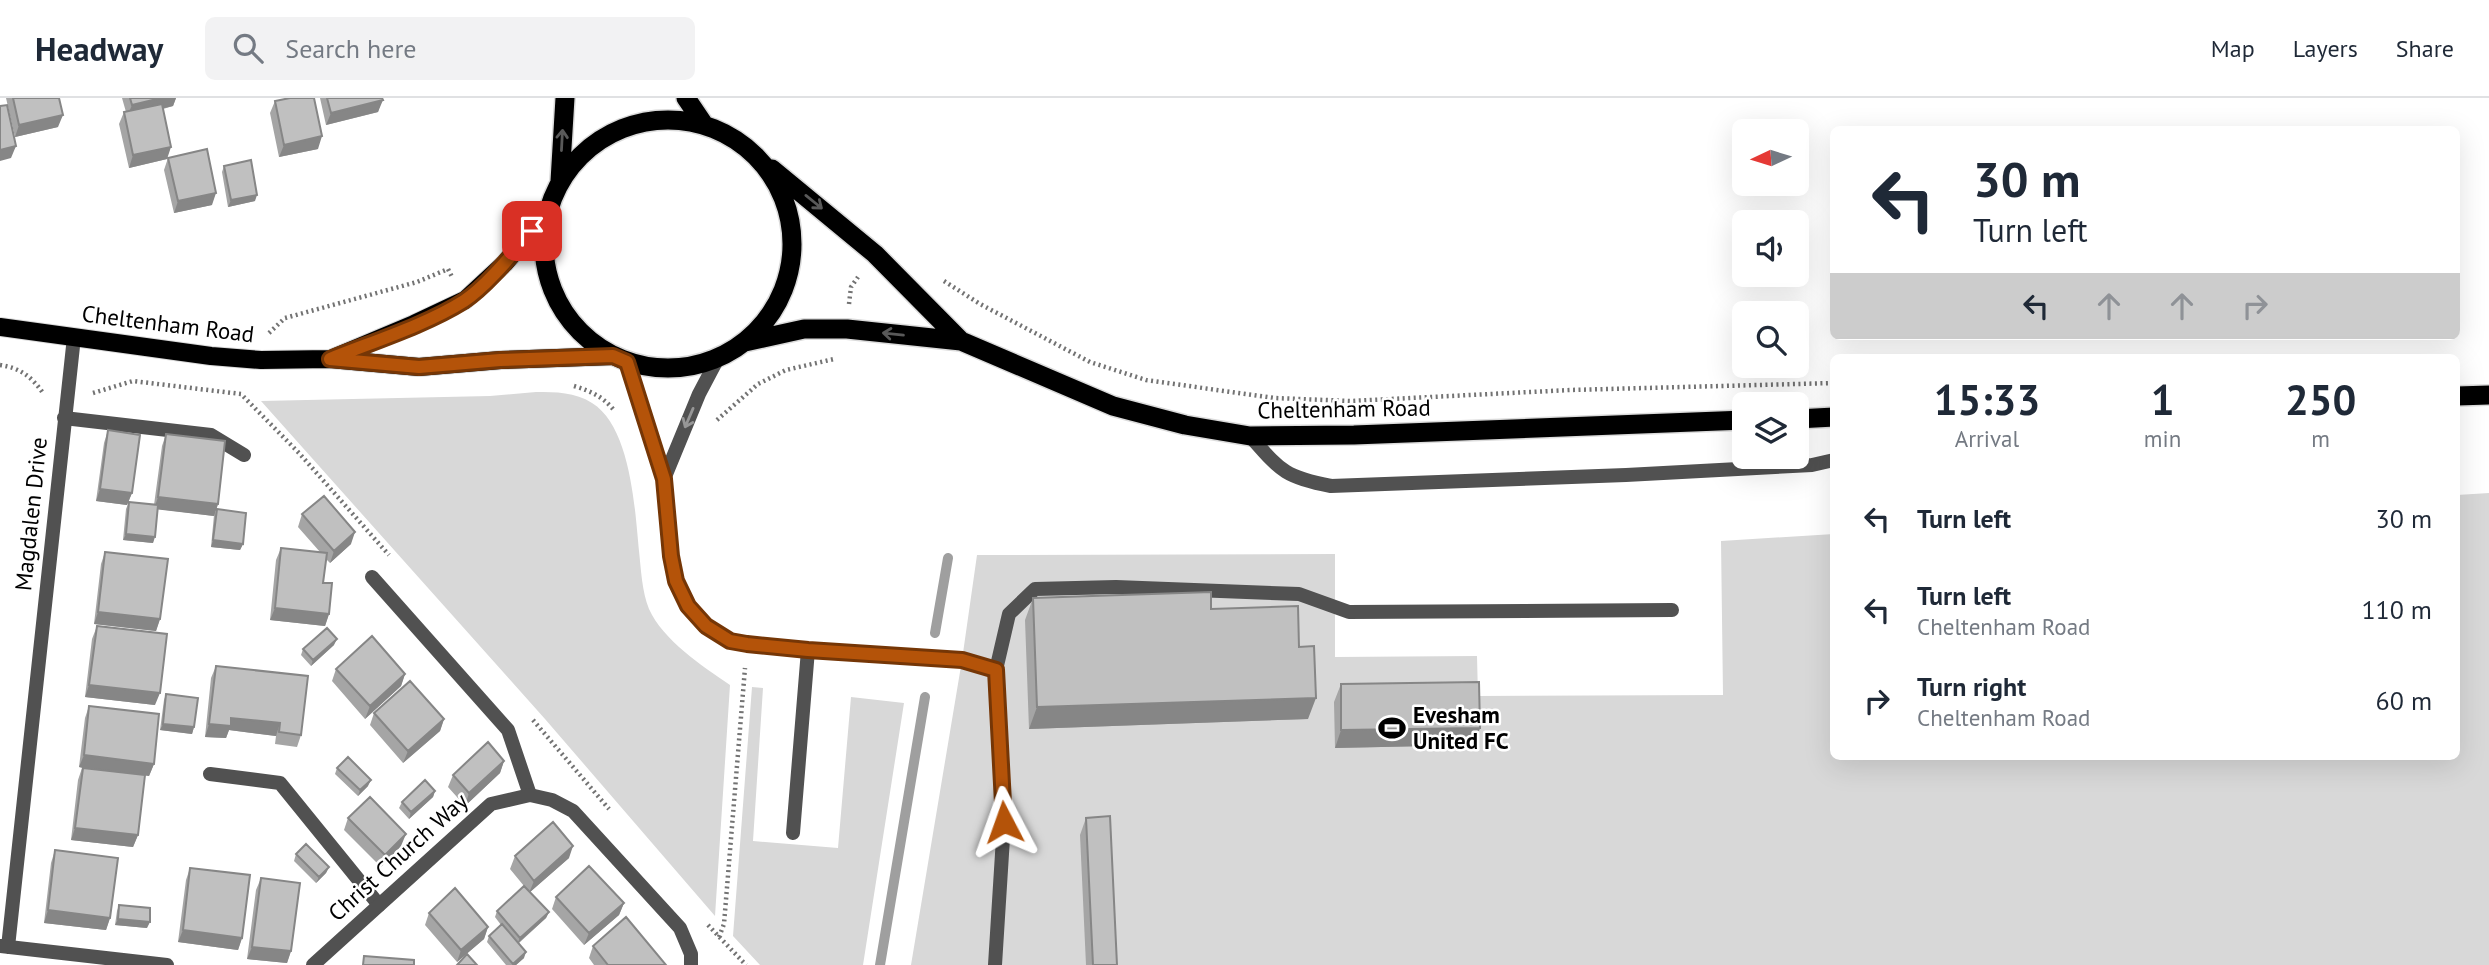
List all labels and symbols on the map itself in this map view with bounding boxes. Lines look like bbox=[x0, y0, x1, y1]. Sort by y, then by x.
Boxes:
north arrow bbox=[1732, 119, 1810, 196]
one-way arrow bbox=[556, 129, 569, 152]
one-way arrow bbox=[804, 194, 822, 209]
pin bbox=[502, 201, 562, 261]
street label: Cheltenham Road bbox=[80, 299, 256, 348]
one-way arrow bbox=[882, 327, 905, 340]
street label: Cheltenham Road bbox=[1257, 392, 1431, 425]
one-way arrow bbox=[682, 406, 695, 428]
street label: Magdalen Drive bbox=[8, 436, 53, 592]
place label: Evesham United FC bbox=[1413, 700, 1509, 755]
sports icon: Evesham United FC bbox=[1377, 713, 1407, 743]
position arrow bbox=[967, 785, 1041, 859]
street label: Christ Church Way bbox=[322, 786, 474, 927]

